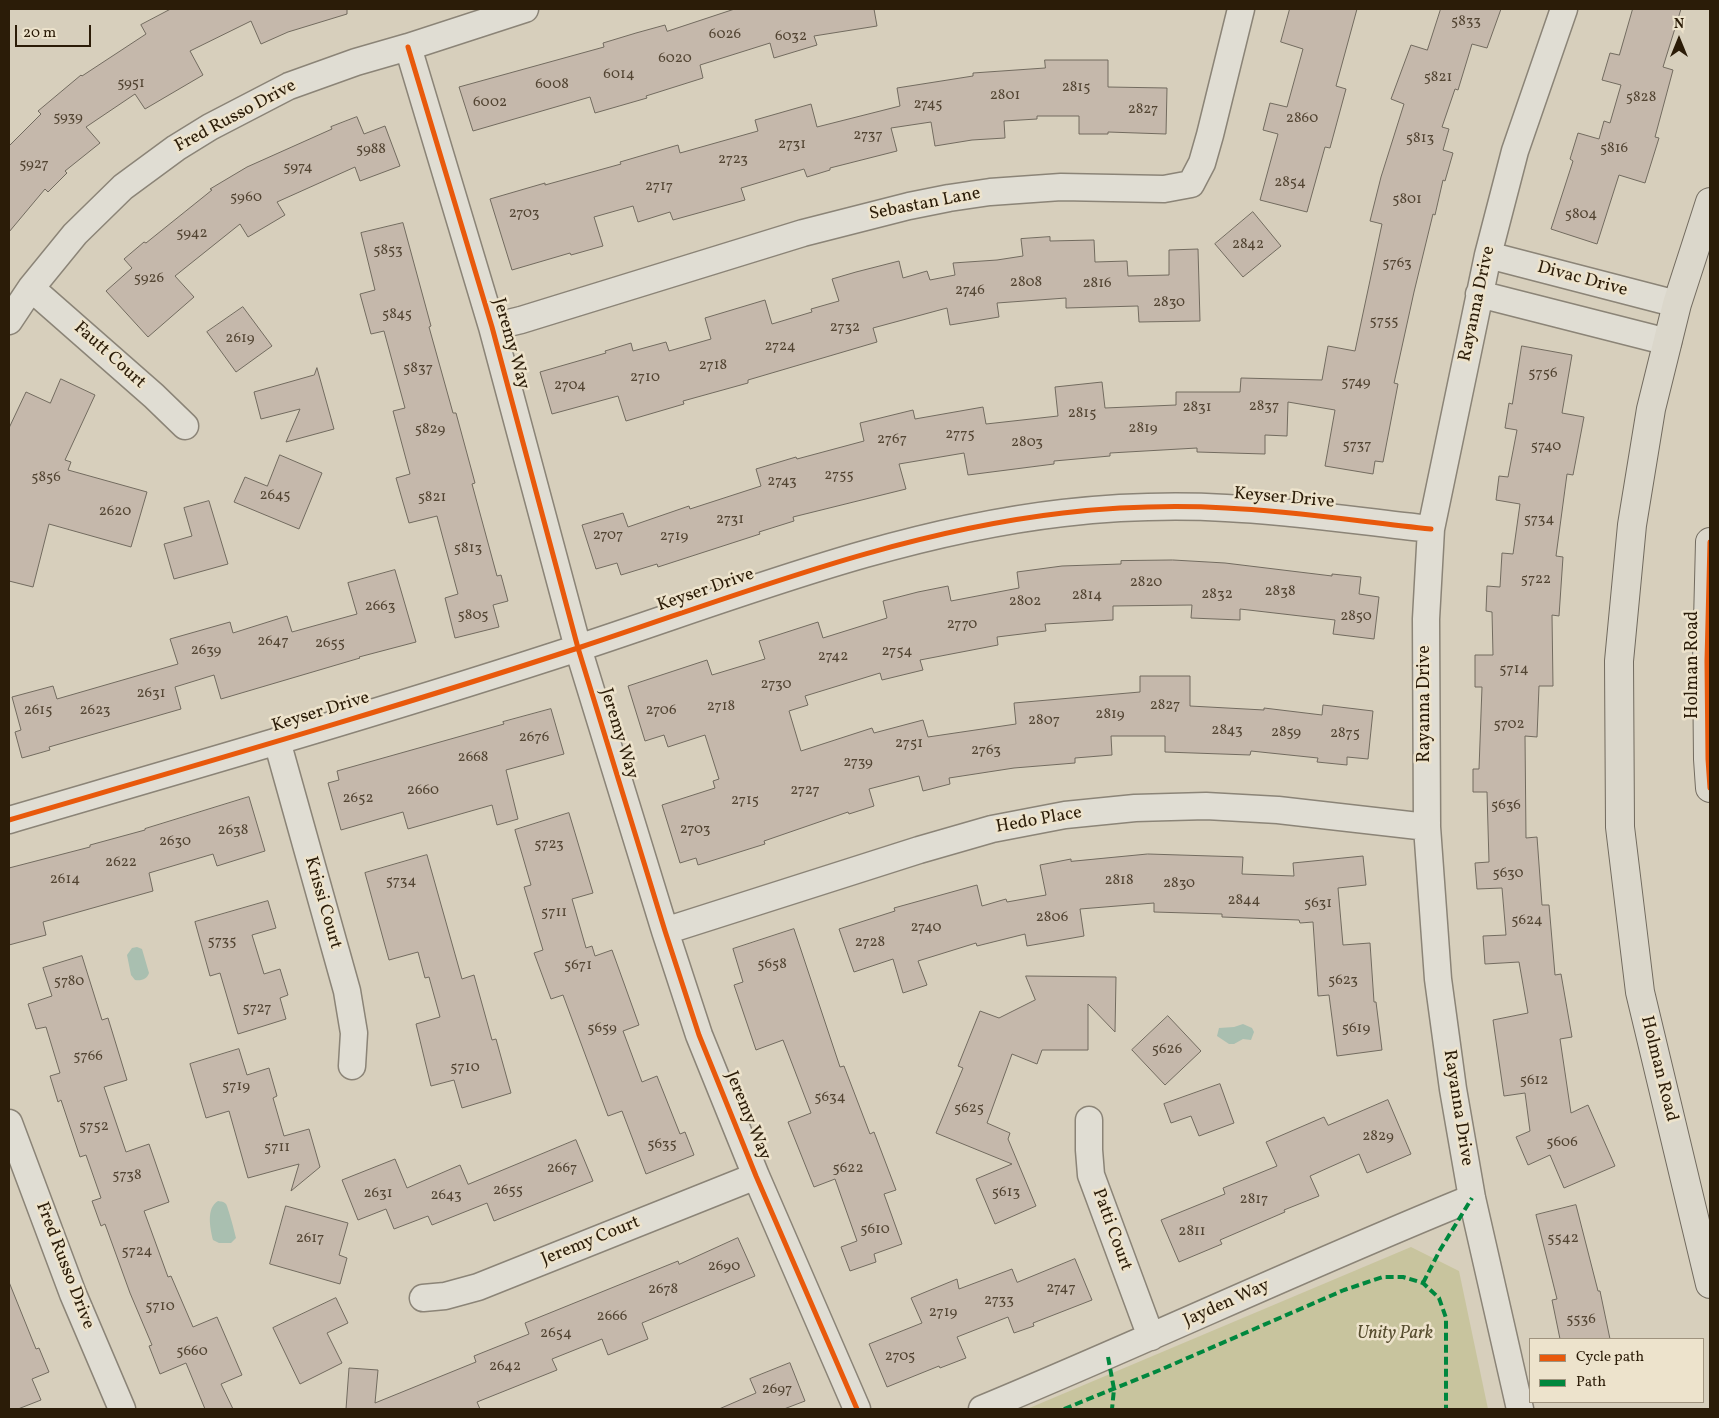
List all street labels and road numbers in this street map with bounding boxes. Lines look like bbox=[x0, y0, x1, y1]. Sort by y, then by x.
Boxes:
street label: Fred Russo Drive bbox=[172, 76, 300, 158]
street label: Sebastan Lane bbox=[868, 184, 982, 226]
street label: Rayanna Drive bbox=[1455, 244, 1501, 364]
street label: Divac Drive bbox=[1534, 258, 1630, 302]
street label: Jeremy Way bbox=[487, 296, 533, 392]
street label: Fautt Court bbox=[68, 318, 150, 394]
street label: Keyser Drive bbox=[1233, 484, 1335, 514]
street label: Keyser Drive bbox=[655, 564, 757, 618]
street label: Holman Road bbox=[1683, 611, 1705, 719]
street label: Rayanna Drive bbox=[1415, 645, 1437, 763]
street label: Jeremy Way bbox=[594, 686, 642, 782]
street label: Keyser Drive bbox=[270, 688, 372, 738]
street label: Hedo Place bbox=[994, 803, 1084, 839]
street label: Krissi Court bbox=[299, 854, 345, 952]
street label: Holman Road bbox=[1634, 1014, 1682, 1124]
street label: Rayanna Drive bbox=[1437, 1048, 1477, 1168]
street label: Jeremy Way bbox=[719, 1068, 775, 1164]
street label: Patti Court bbox=[1086, 1186, 1136, 1274]
street label: Fred Russo Drive bbox=[30, 1199, 98, 1333]
street label: Jeremy Court bbox=[539, 1212, 643, 1272]
street label: Jayden Way bbox=[1181, 1275, 1273, 1333]

